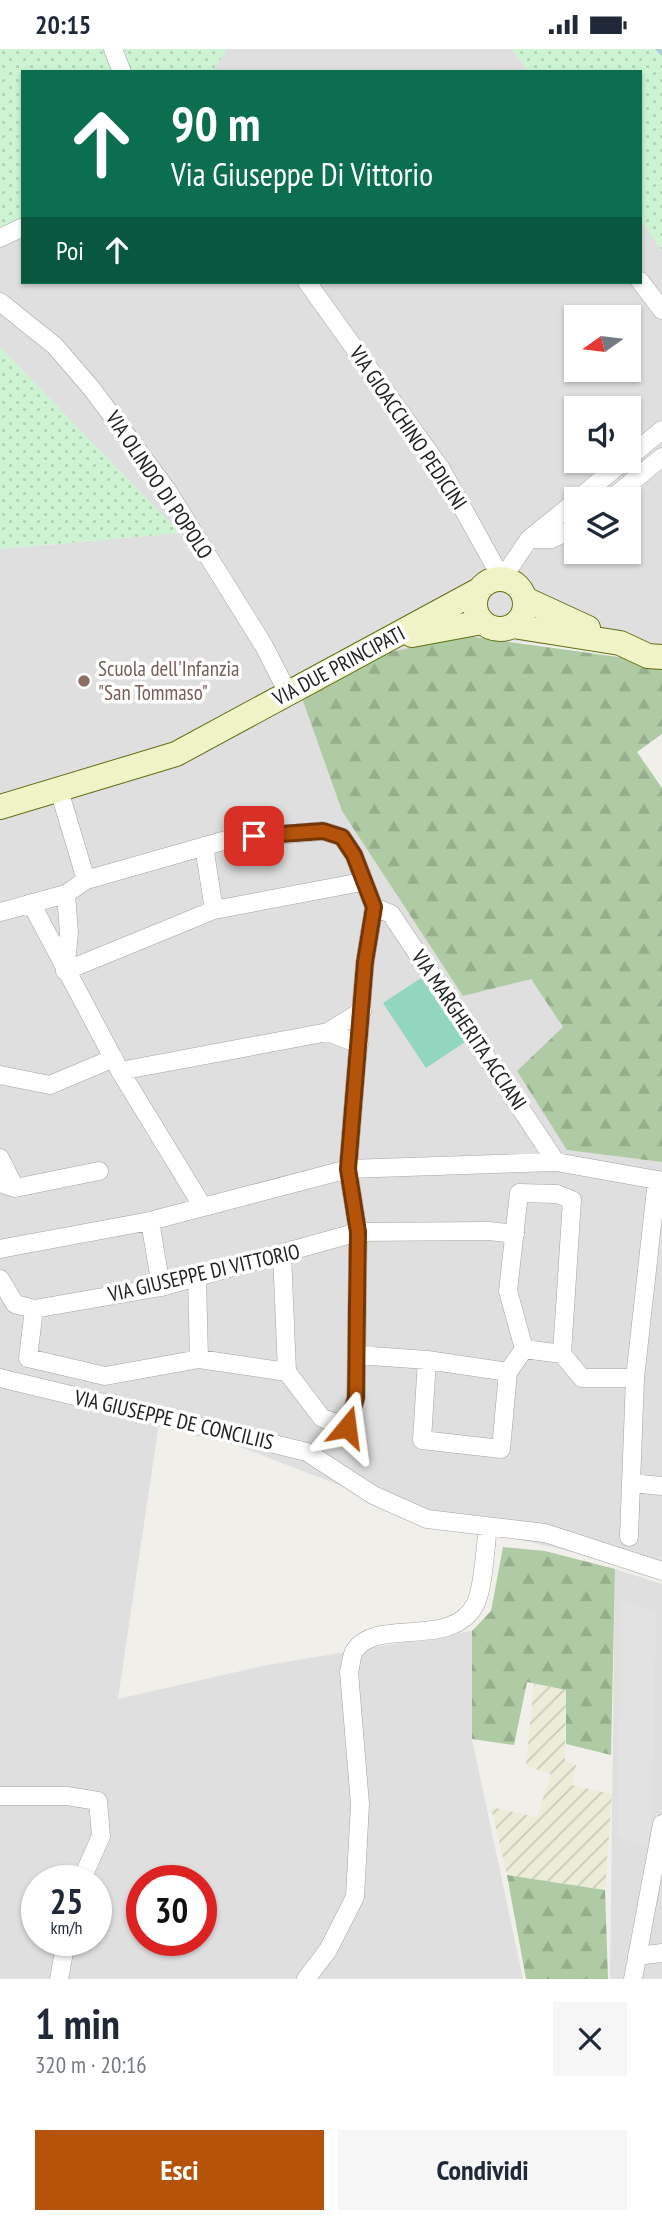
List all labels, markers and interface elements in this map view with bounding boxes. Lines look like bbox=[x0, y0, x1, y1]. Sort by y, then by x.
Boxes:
text: 20:15 bbox=[35, 8, 91, 41]
text: 90 m bbox=[171, 91, 260, 155]
icon: ahead bbox=[56, 98, 147, 189]
text: Via Giuseppe Di Vittorio bbox=[171, 153, 433, 195]
icon: ahead bbox=[98, 231, 136, 269]
text: Poi bbox=[56, 234, 84, 267]
north arrow bbox=[564, 305, 640, 381]
map controls bbox=[564, 305, 641, 564]
street label: VIA GIOACCHINO PEDICINI bbox=[343, 340, 473, 515]
button: sound bbox=[564, 396, 641, 473]
street label: VIA OLINDO DI POPOLO bbox=[99, 405, 219, 564]
button: layers bbox=[564, 487, 641, 564]
street label: VIA DUE PRINCIPATI bbox=[267, 620, 409, 712]
place label: Scuola dell'Infanzia "San Tommaso" bbox=[98, 655, 239, 706]
marker: Scuola dell'Infanzia "San Tommaso" bbox=[76, 673, 92, 689]
pin bbox=[224, 806, 284, 866]
icon: arrive bbox=[235, 817, 273, 855]
street label: VIA MARGHERITA ACCIANI bbox=[405, 944, 533, 1115]
street label: VIA GIUSEPPE DI VITTORIO bbox=[104, 1237, 302, 1308]
street label: VIA GIUSEPPE DE CONCILIIS bbox=[71, 1383, 276, 1456]
position arrow bbox=[310, 1390, 384, 1464]
speed limit sign: 30 bbox=[126, 1865, 217, 1956]
text: 25 bbox=[50, 1878, 83, 1924]
text: km/h bbox=[51, 1916, 82, 1939]
text: 1 min bbox=[35, 1996, 120, 2051]
button: close bbox=[553, 2002, 627, 2076]
text: 320 m · 20:16 bbox=[35, 2050, 147, 2079]
button: Esci bbox=[35, 2130, 324, 2210]
button: Condividi bbox=[338, 2130, 627, 2210]

